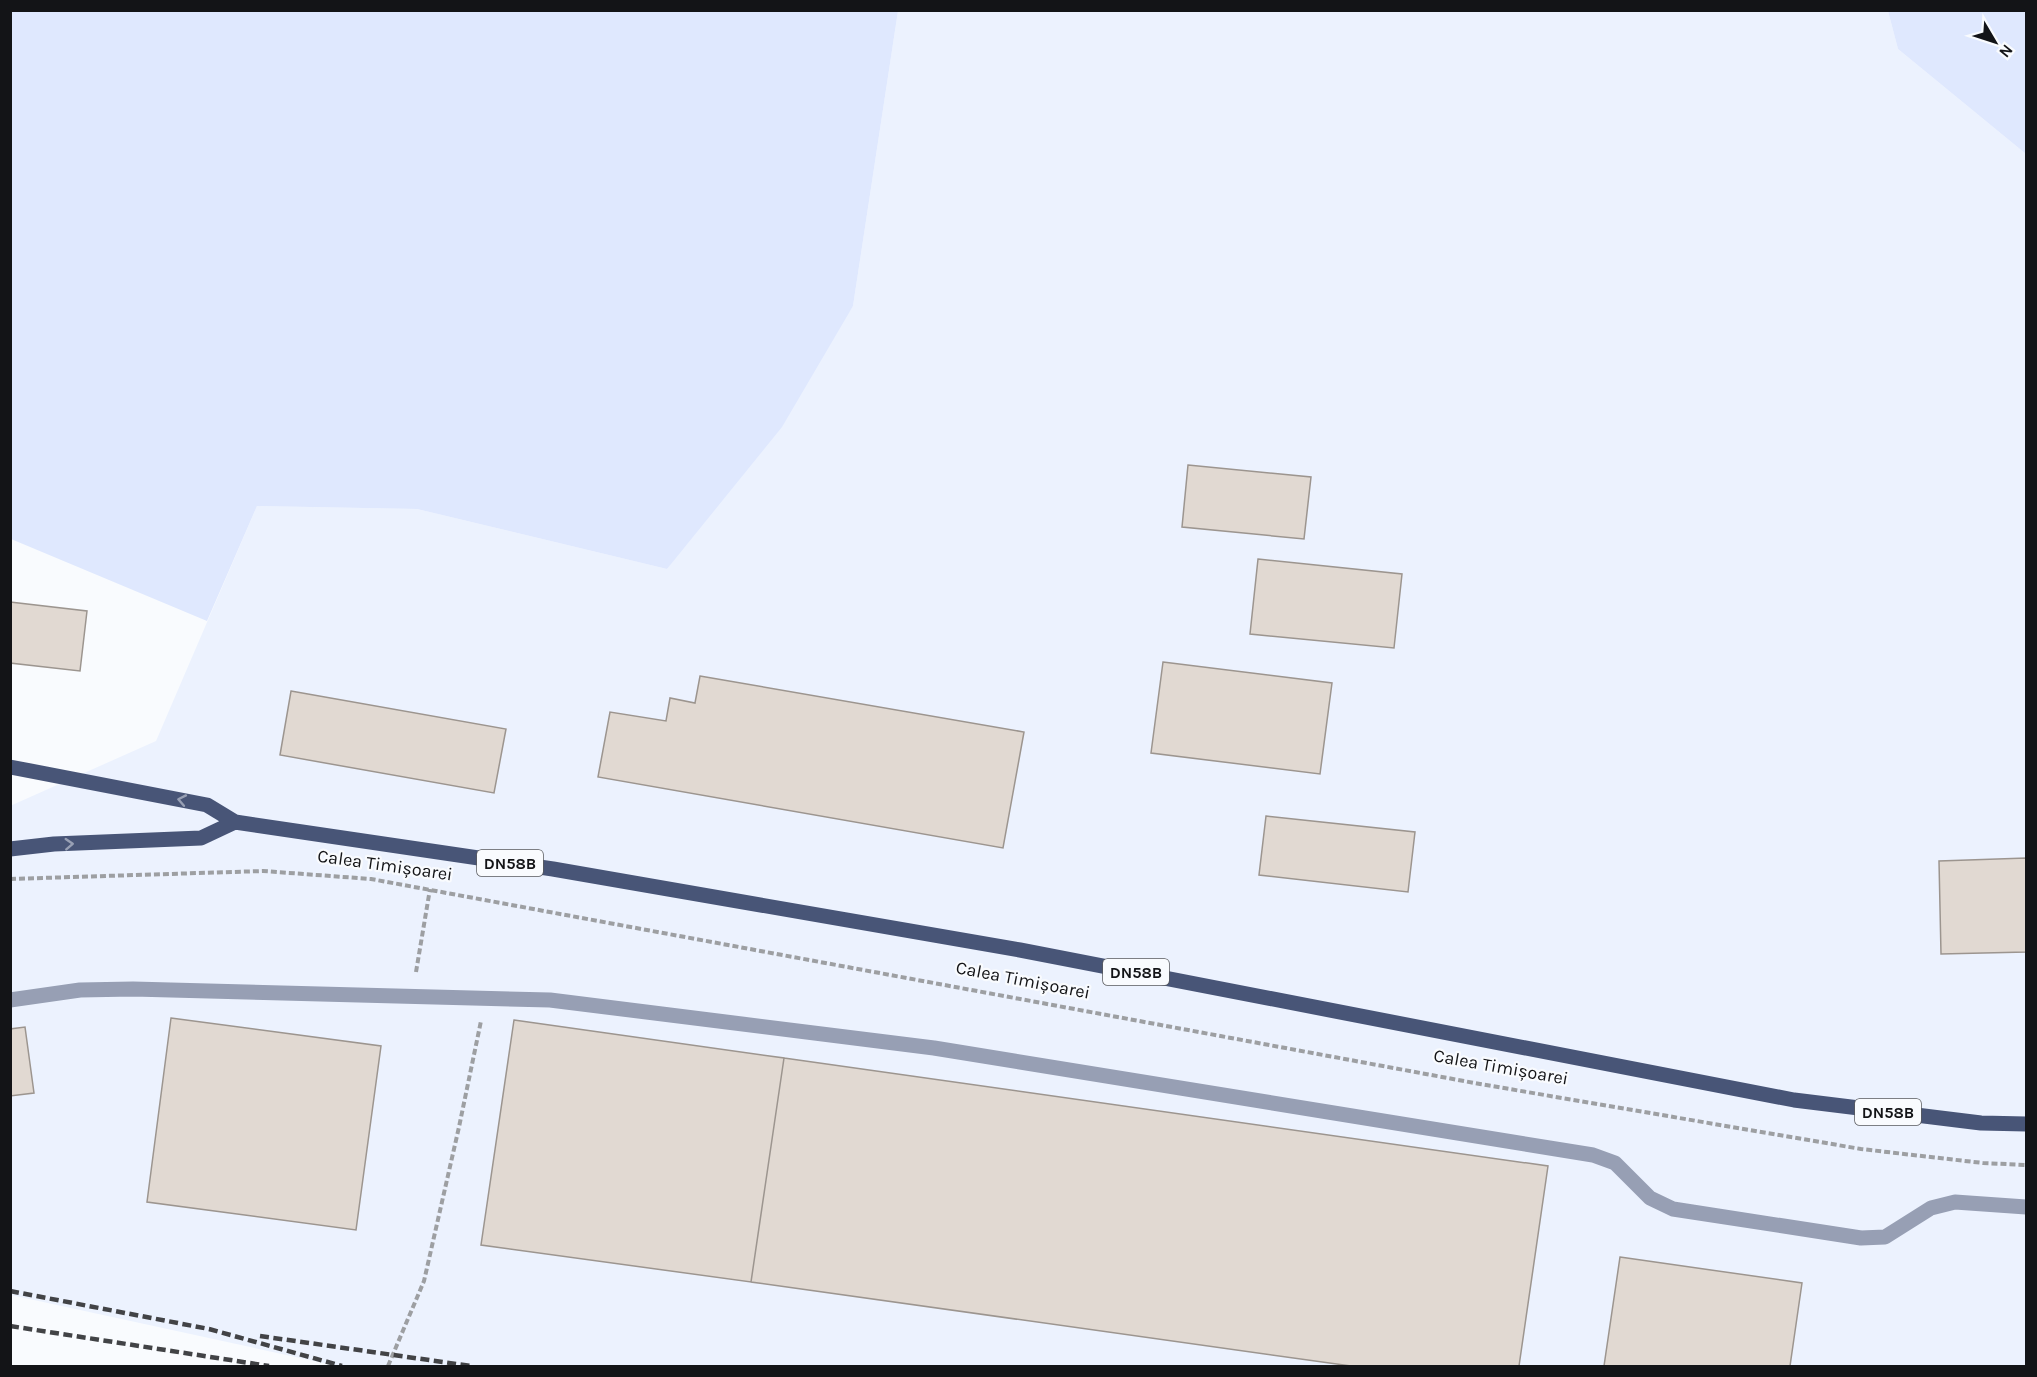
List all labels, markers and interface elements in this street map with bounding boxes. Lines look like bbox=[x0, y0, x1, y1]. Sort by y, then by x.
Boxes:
north arrow bbox=[1965, 12, 2025, 72]
text: N bbox=[1995, 41, 2017, 62]
one-way arrow bbox=[177, 794, 187, 807]
one-way arrow bbox=[64, 837, 73, 850]
street label: Calea Timișoarei bbox=[316, 845, 454, 885]
road number: DN58B bbox=[477, 850, 543, 876]
street label: Calea Timișoarei bbox=[954, 956, 1092, 1004]
road number: DN58B bbox=[1103, 959, 1169, 985]
street label: Calea Timișoarei bbox=[1432, 1044, 1570, 1090]
road number: DN58B bbox=[1855, 1099, 1921, 1125]

